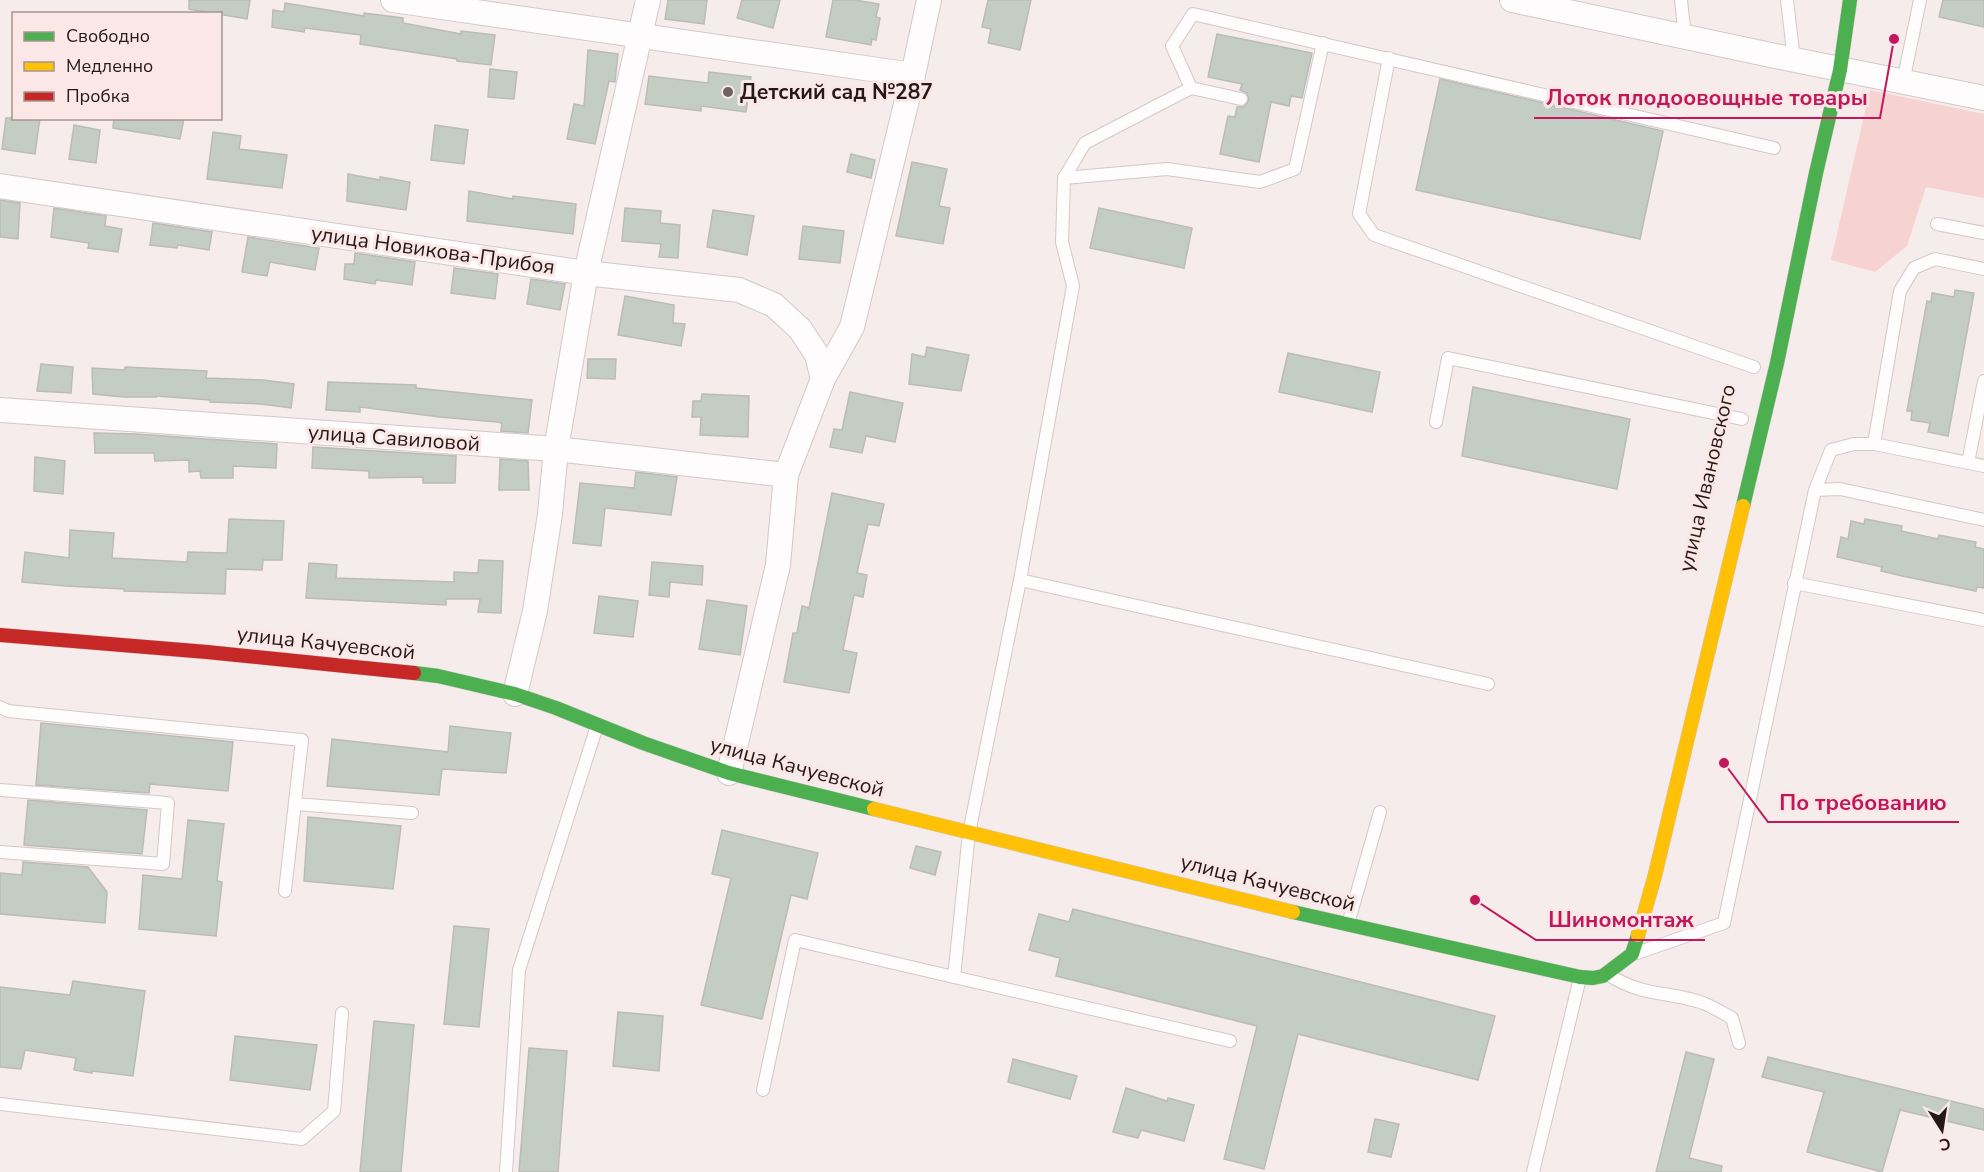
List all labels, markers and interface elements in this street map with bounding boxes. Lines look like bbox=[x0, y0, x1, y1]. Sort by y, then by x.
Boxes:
legend bbox=[12, 12, 222, 120]
text: Свободно bbox=[66, 24, 150, 48]
text: Медленно bbox=[66, 54, 153, 78]
place label: Детский сад №287 bbox=[740, 78, 933, 106]
callout: Лоток плодоовощные товары bbox=[1534, 78, 1880, 118]
text: Лоток плодоовощные товары bbox=[1546, 83, 1868, 113]
text: Пробка bbox=[66, 84, 130, 108]
marker: Детский сад №287 bbox=[721, 85, 735, 99]
street label: улица Новикова-Прибоя bbox=[309, 219, 557, 281]
street label: улица Ивановского bbox=[1672, 381, 1742, 575]
street label: улица Савиловой bbox=[307, 418, 481, 458]
street label: улица Качуевской bbox=[235, 620, 417, 666]
street label: улица Качуевской bbox=[707, 730, 887, 804]
callout: По требованию bbox=[1768, 782, 1959, 822]
text: По требованию bbox=[1779, 788, 1947, 818]
street label: улица Качуевской bbox=[1178, 848, 1358, 918]
callout: Шиномонтаж bbox=[1536, 900, 1705, 940]
text: Шиномонтаж bbox=[1548, 905, 1695, 935]
north arrow bbox=[1912, 1100, 1972, 1160]
text: С bbox=[1937, 1132, 1953, 1156]

